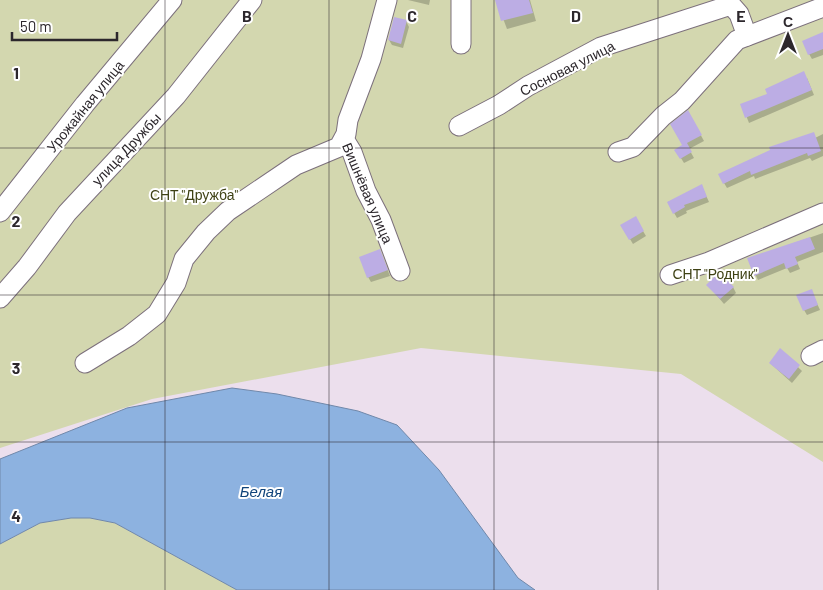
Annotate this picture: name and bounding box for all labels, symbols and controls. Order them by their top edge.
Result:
text: B [242,6,252,25]
text: C [407,6,417,25]
text: D [571,6,581,25]
text: E [736,6,746,25]
scale bar [12,10,118,42]
north arrow [763,10,813,60]
text: С [783,13,793,30]
text: 50 m [20,17,52,35]
street label: Сосновая улица [517,37,618,99]
street label: Урожайная улица [43,57,127,155]
text: 1 [13,63,19,82]
street label: улица Дружбы [88,109,164,189]
street label: Вишнёвая улица [339,140,397,246]
park label: СНТ "Дружба" [150,186,238,203]
text: 2 [12,211,21,230]
park label: СНТ "Родник" [673,265,758,282]
text: 3 [12,358,20,377]
water label: Белая [240,482,282,500]
text: 4 [11,506,21,525]

